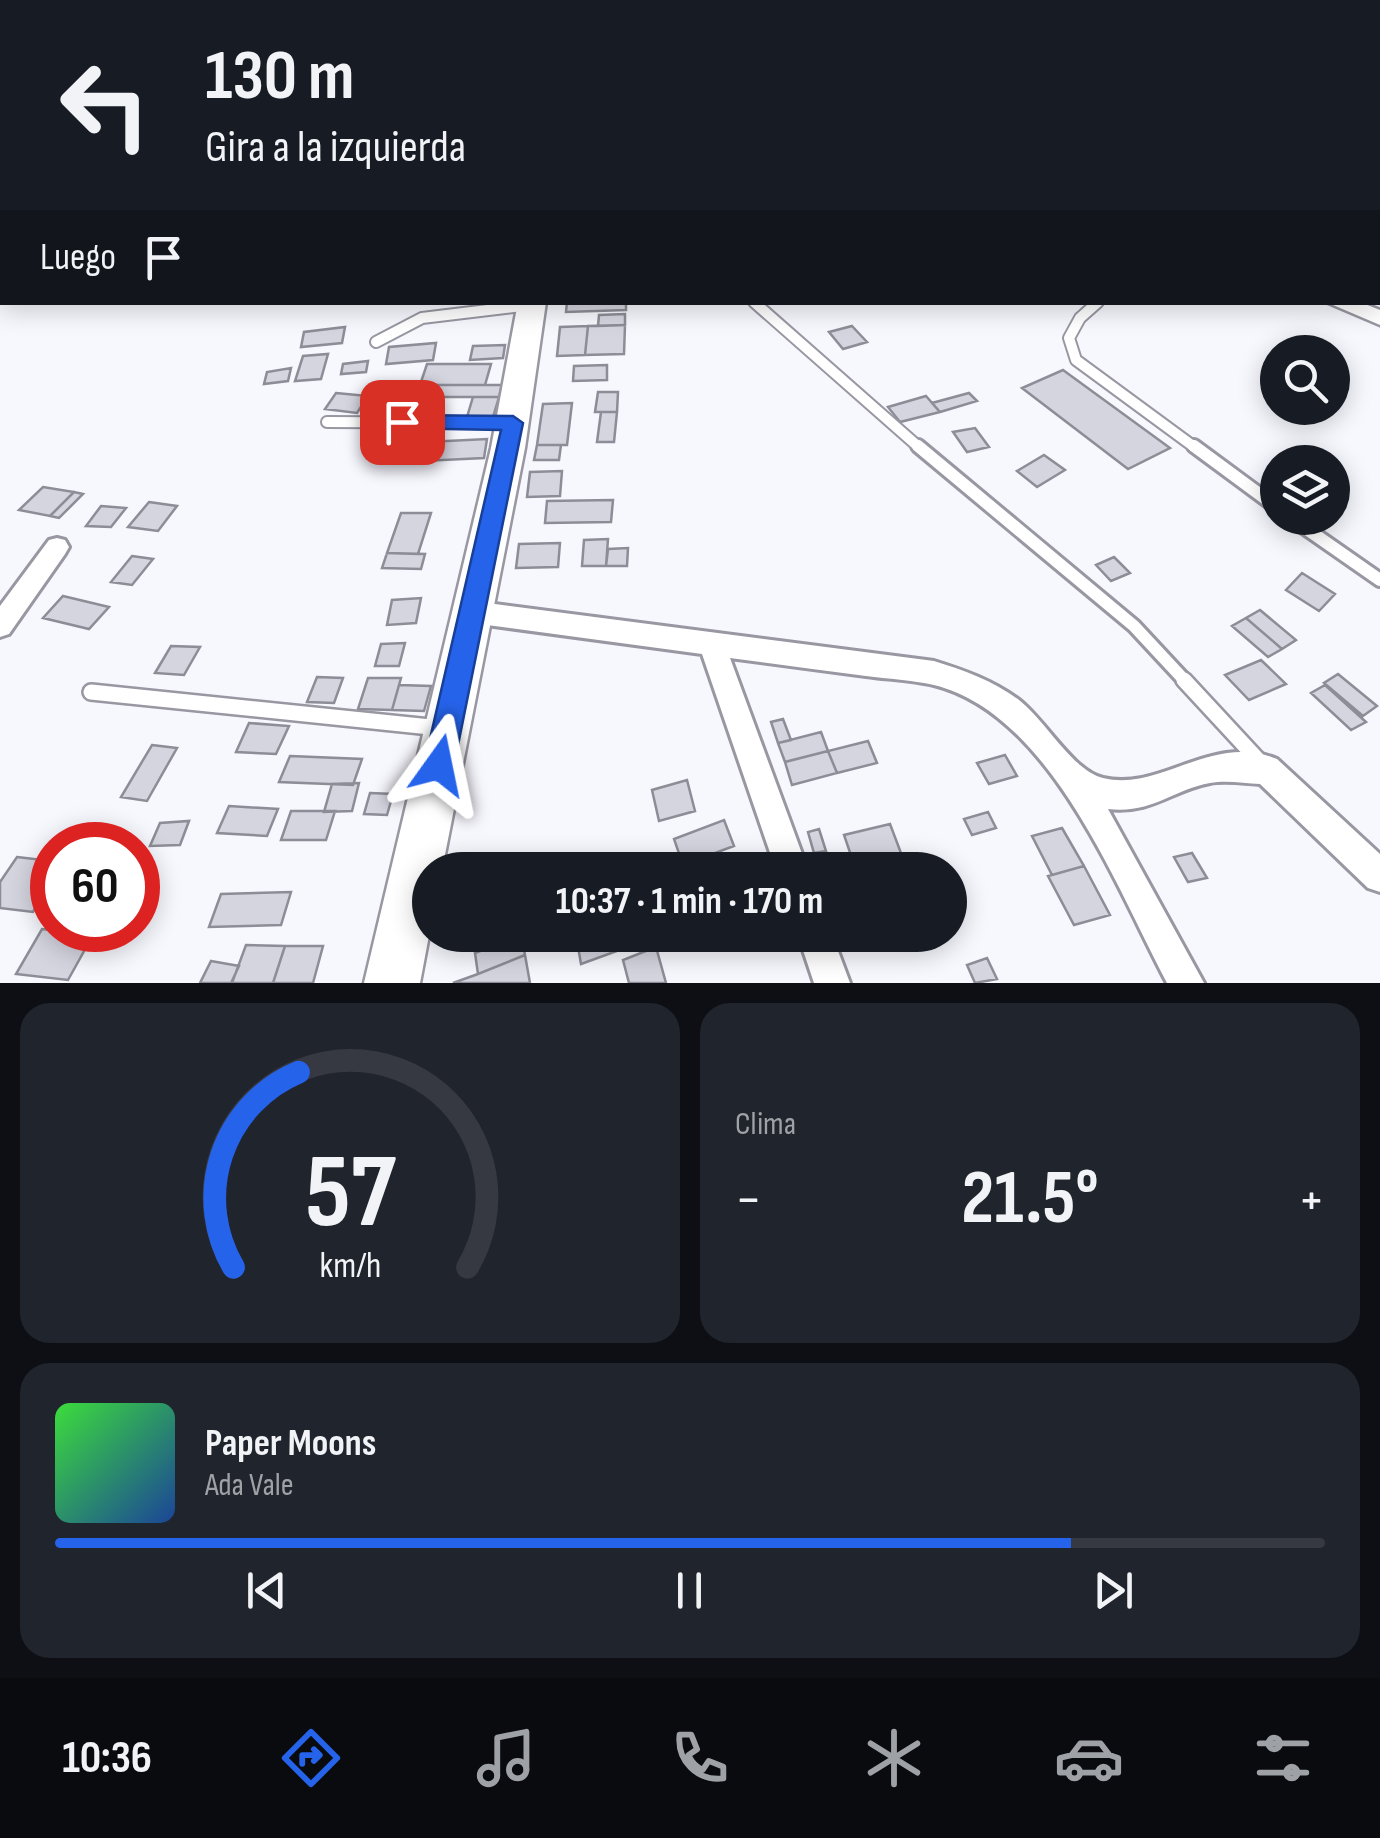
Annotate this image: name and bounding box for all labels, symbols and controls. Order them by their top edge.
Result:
text: 130 m [205,35,354,119]
icon: left [40,40,170,170]
text: Gira a la izquierda [205,120,466,175]
icon: arrive [136,230,191,285]
text: Luego [40,235,116,280]
map controls [1260,335,1350,535]
button: search [1260,335,1350,425]
pin [360,380,445,465]
icon: arrive [375,395,430,450]
button: layers [1260,445,1350,535]
position arrow [387,713,491,817]
speed limit sign: 60 [30,822,160,952]
text: 10:37 · 1 min · 170 m [556,879,823,924]
text: Clima [735,1105,796,1144]
text: 57 [305,1131,396,1256]
text: 21.5° [961,1154,1099,1245]
text: − [735,1167,762,1234]
text: + [1298,1167,1325,1234]
text: km/h [319,1245,381,1288]
text: Paper Moons [205,1421,376,1466]
text: Ada Vale [205,1466,294,1505]
icon: previous [239,1563,294,1618]
icon: pause [662,1563,717,1618]
icon: next [1086,1563,1141,1618]
icon: directions [276,1723,346,1793]
icon: music [471,1723,541,1793]
icon: phone [665,1723,735,1793]
icon: climate [859,1723,929,1793]
icon: car [1054,1723,1124,1793]
icon: filters [1248,1723,1318,1793]
text: 10:36 [62,1731,152,1786]

